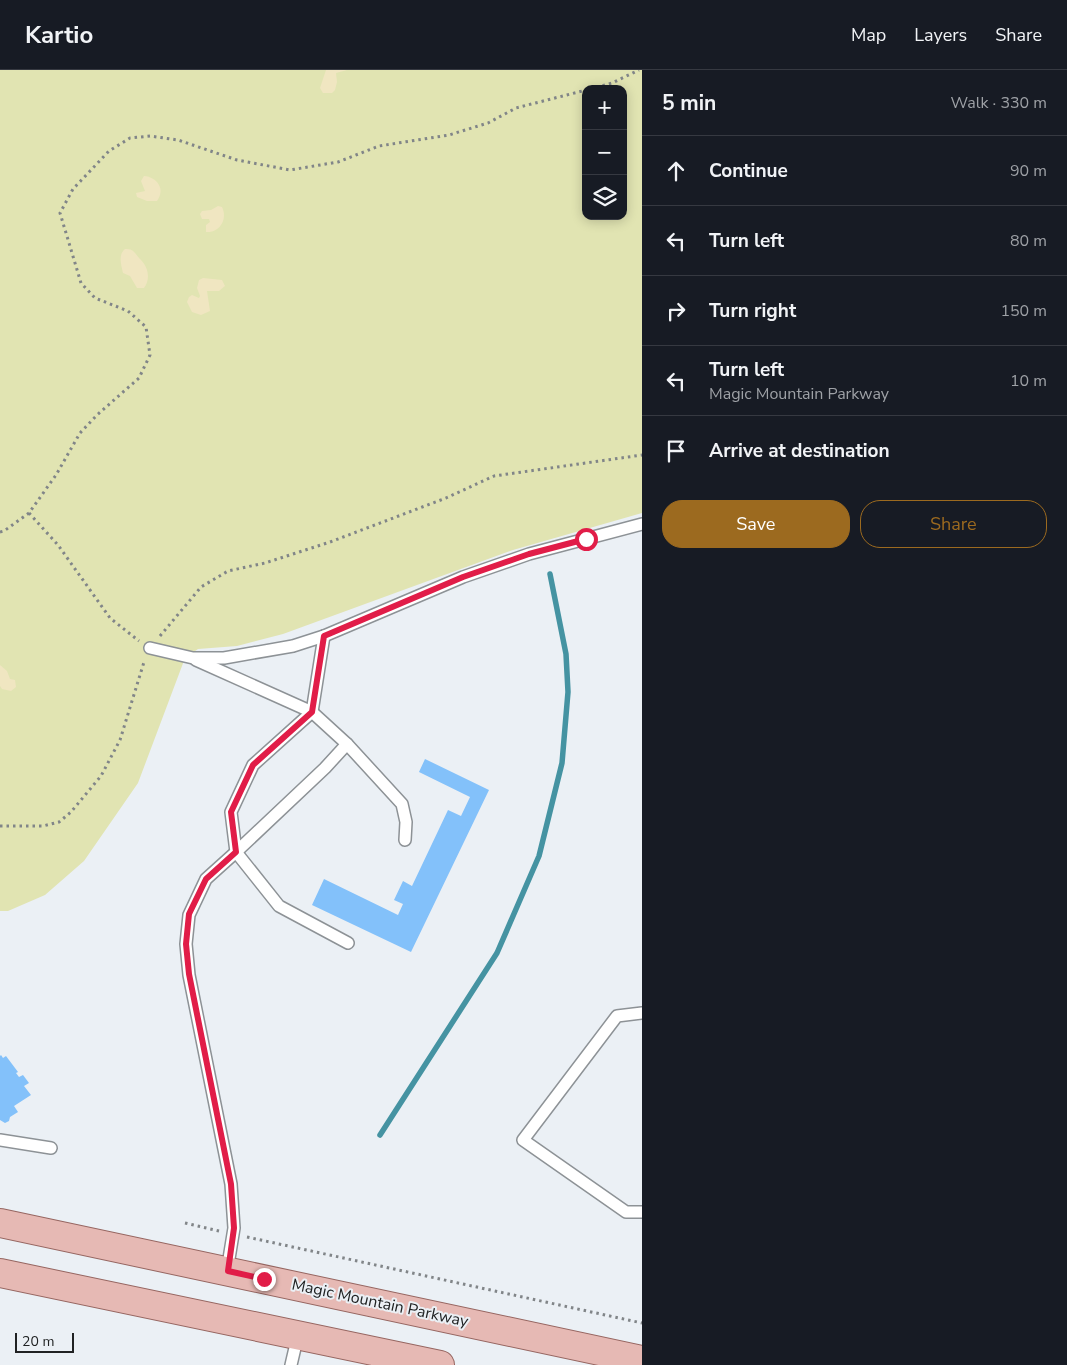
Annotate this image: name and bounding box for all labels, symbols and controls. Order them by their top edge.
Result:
text: Kartio [25,19,93,51]
text: Map [851,23,886,47]
text: Layers [914,23,967,47]
text: Share [995,23,1042,47]
map controls [582,85,627,220]
button: + [582,85,627,130]
text: 5 min [662,89,716,117]
text: Walk · 330 m [951,92,1047,114]
button: − [582,130,627,175]
icon: ahead [662,157,690,185]
text: Continue [709,158,788,184]
text: 90 m [1010,160,1047,182]
button: layers [582,175,627,220]
icon: left [662,227,690,255]
text: Turn left [709,228,784,254]
text: 80 m [1010,230,1047,252]
icon: right [662,297,690,325]
text: Turn right [709,298,796,324]
text: 150 m [1000,300,1047,322]
text: Turn left [709,357,784,383]
icon: left [662,367,690,395]
text: 10 m [1010,370,1047,392]
text: Magic Mountain Parkway [709,383,889,405]
icon: arrive [662,437,690,465]
text: Arrive at destination [709,438,890,464]
button: Save [662,500,850,548]
button: Share [860,500,1047,548]
route start [575,528,598,551]
route end [253,1268,276,1291]
street label: Magic Mountain Parkway [290,1274,471,1333]
scale bar [15,1330,74,1353]
text: 20 m [22,1332,54,1351]

